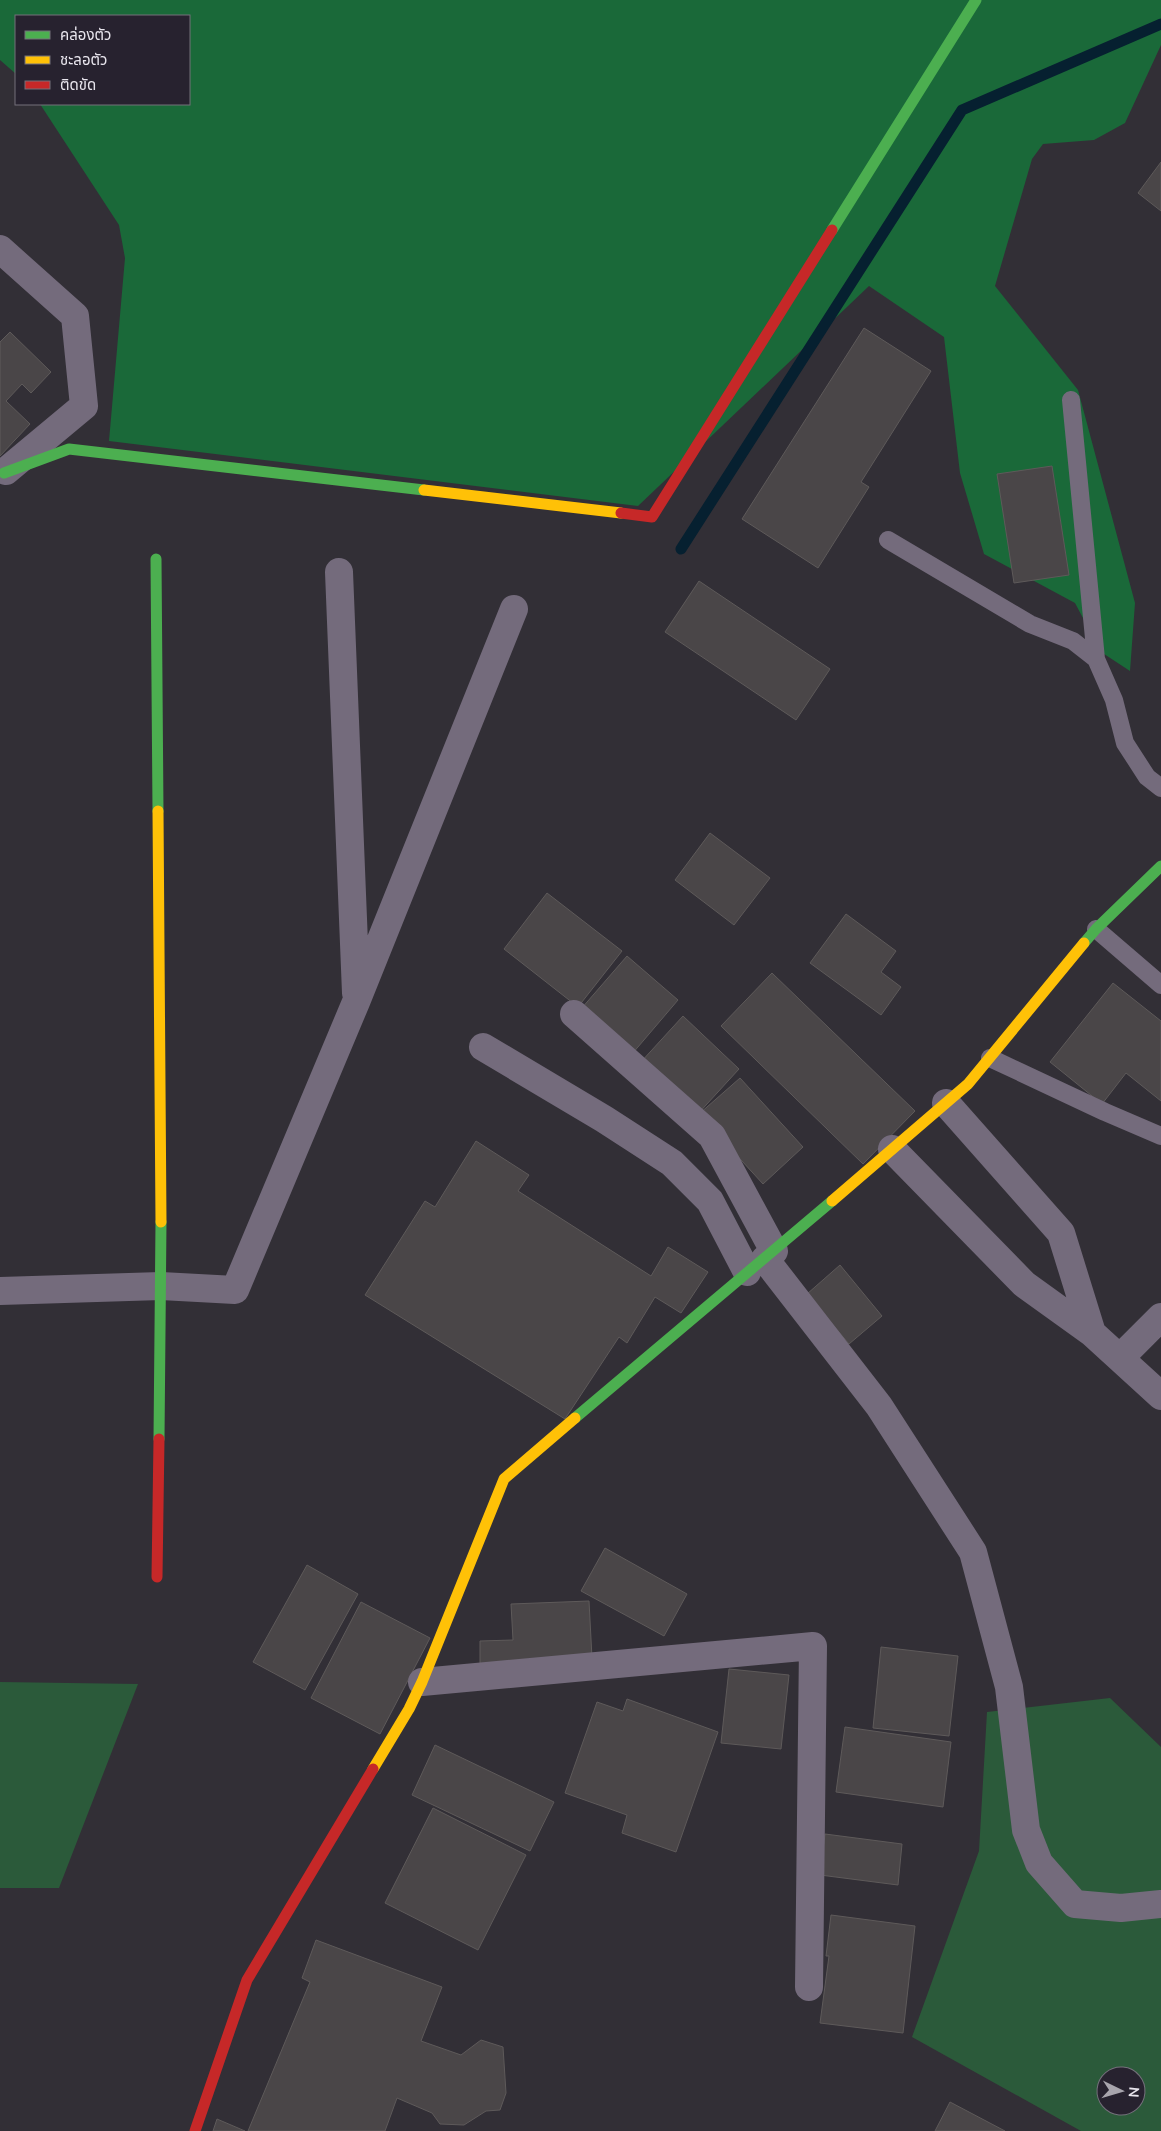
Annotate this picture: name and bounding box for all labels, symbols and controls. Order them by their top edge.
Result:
legend [15,15,190,105]
text: คล่องตัว [60,25,111,44]
text: ชะลอตัว [60,50,107,69]
text: ติดขัด [60,75,96,94]
north arrow [1096,2066,1146,2116]
text: N [1125,2086,1143,2098]

